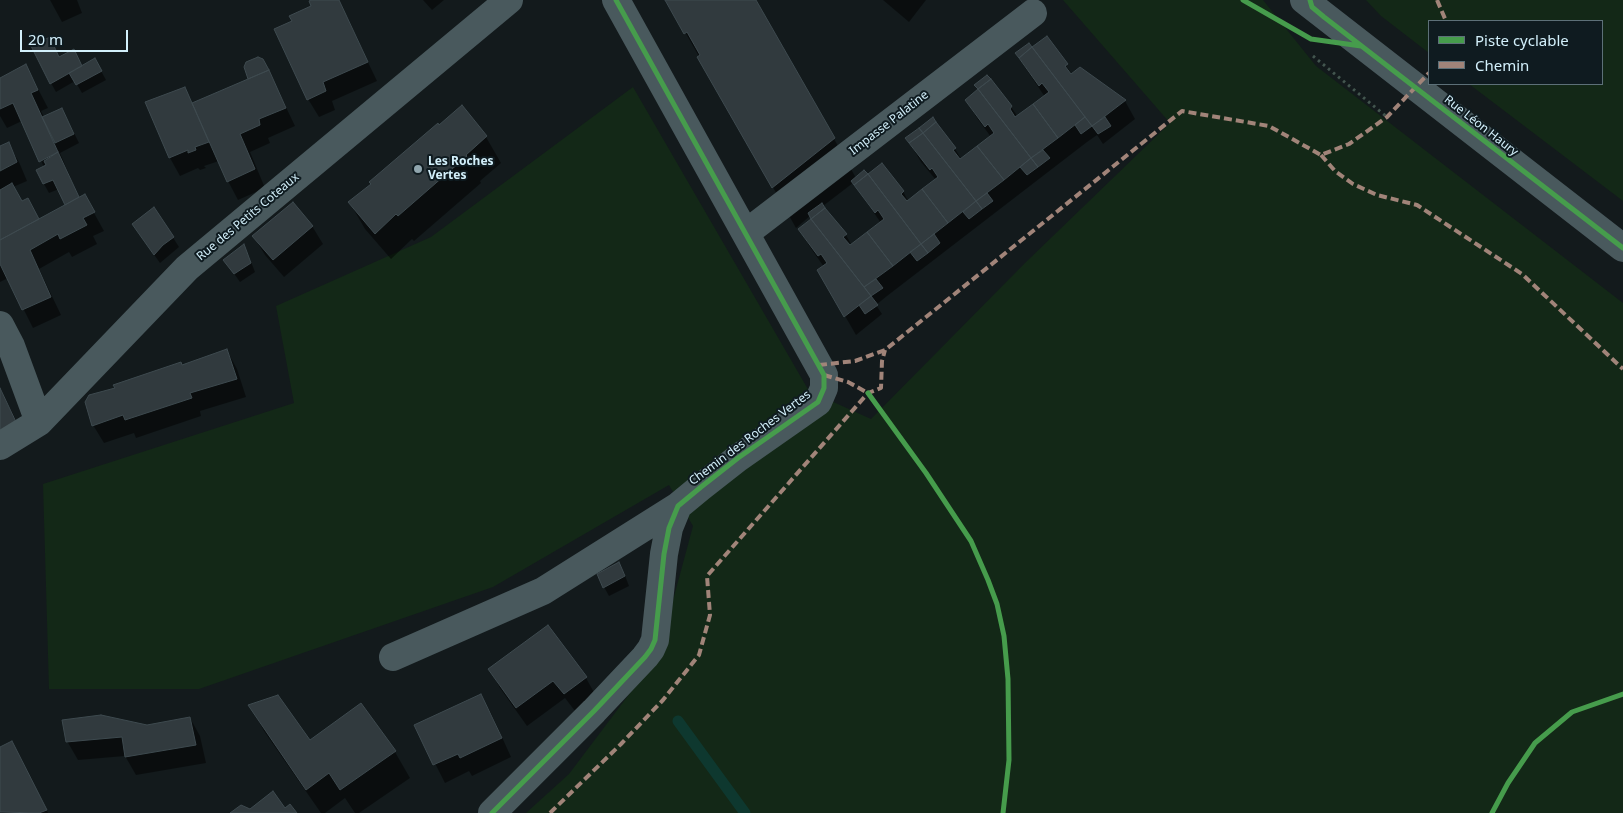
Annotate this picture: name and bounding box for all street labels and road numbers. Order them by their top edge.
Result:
street label: Impasse Palatine [847,88,931,158]
street label: Rue Léon Haury [1441,93,1521,159]
street label: Rue des Petits Coteaux [194,170,302,264]
street label: Chemin des Roches Vertes [686,388,814,488]

